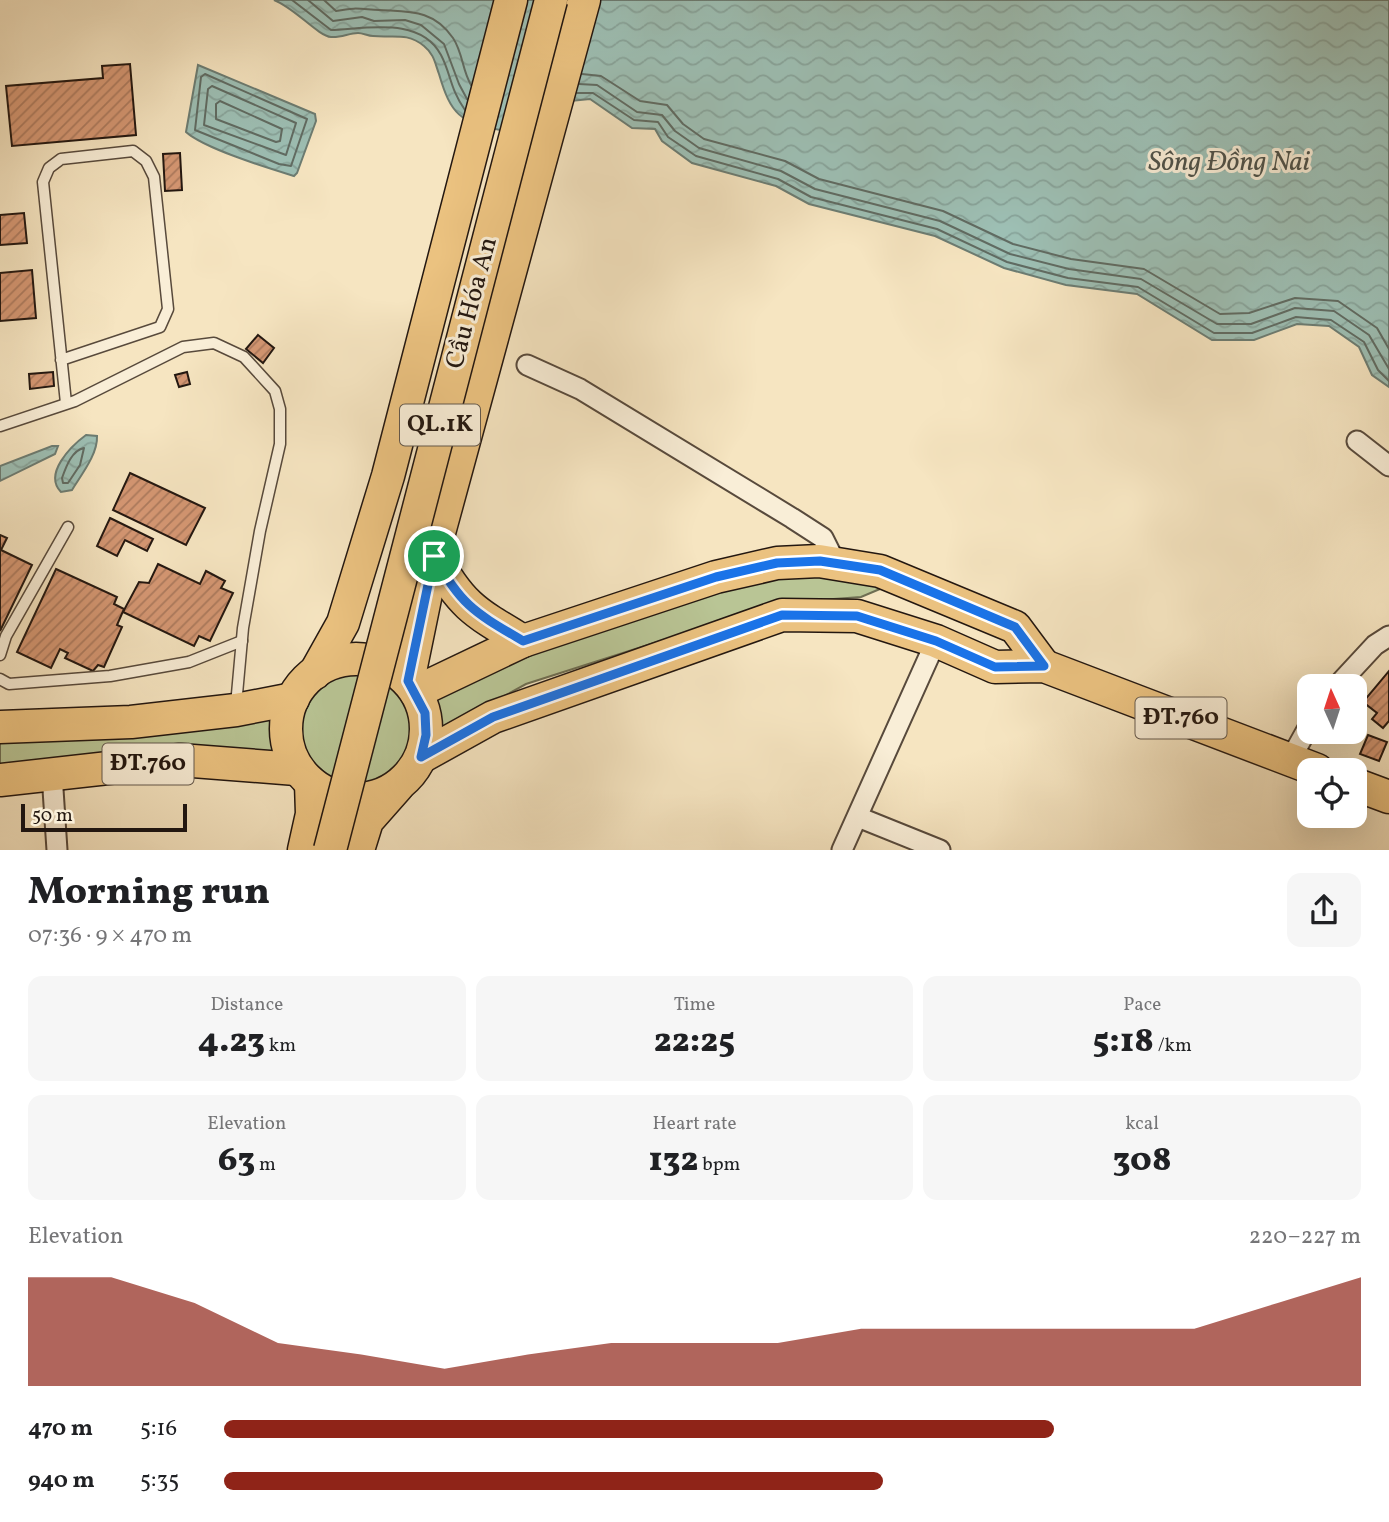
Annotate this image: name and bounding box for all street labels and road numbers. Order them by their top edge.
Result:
street label: Cầu Hóa An [437,233,507,373]
road number: QL.1K [400,404,480,446]
road number: ĐT.760 [1136,698,1226,738]
road number: ĐT.760 [102,744,194,784]

